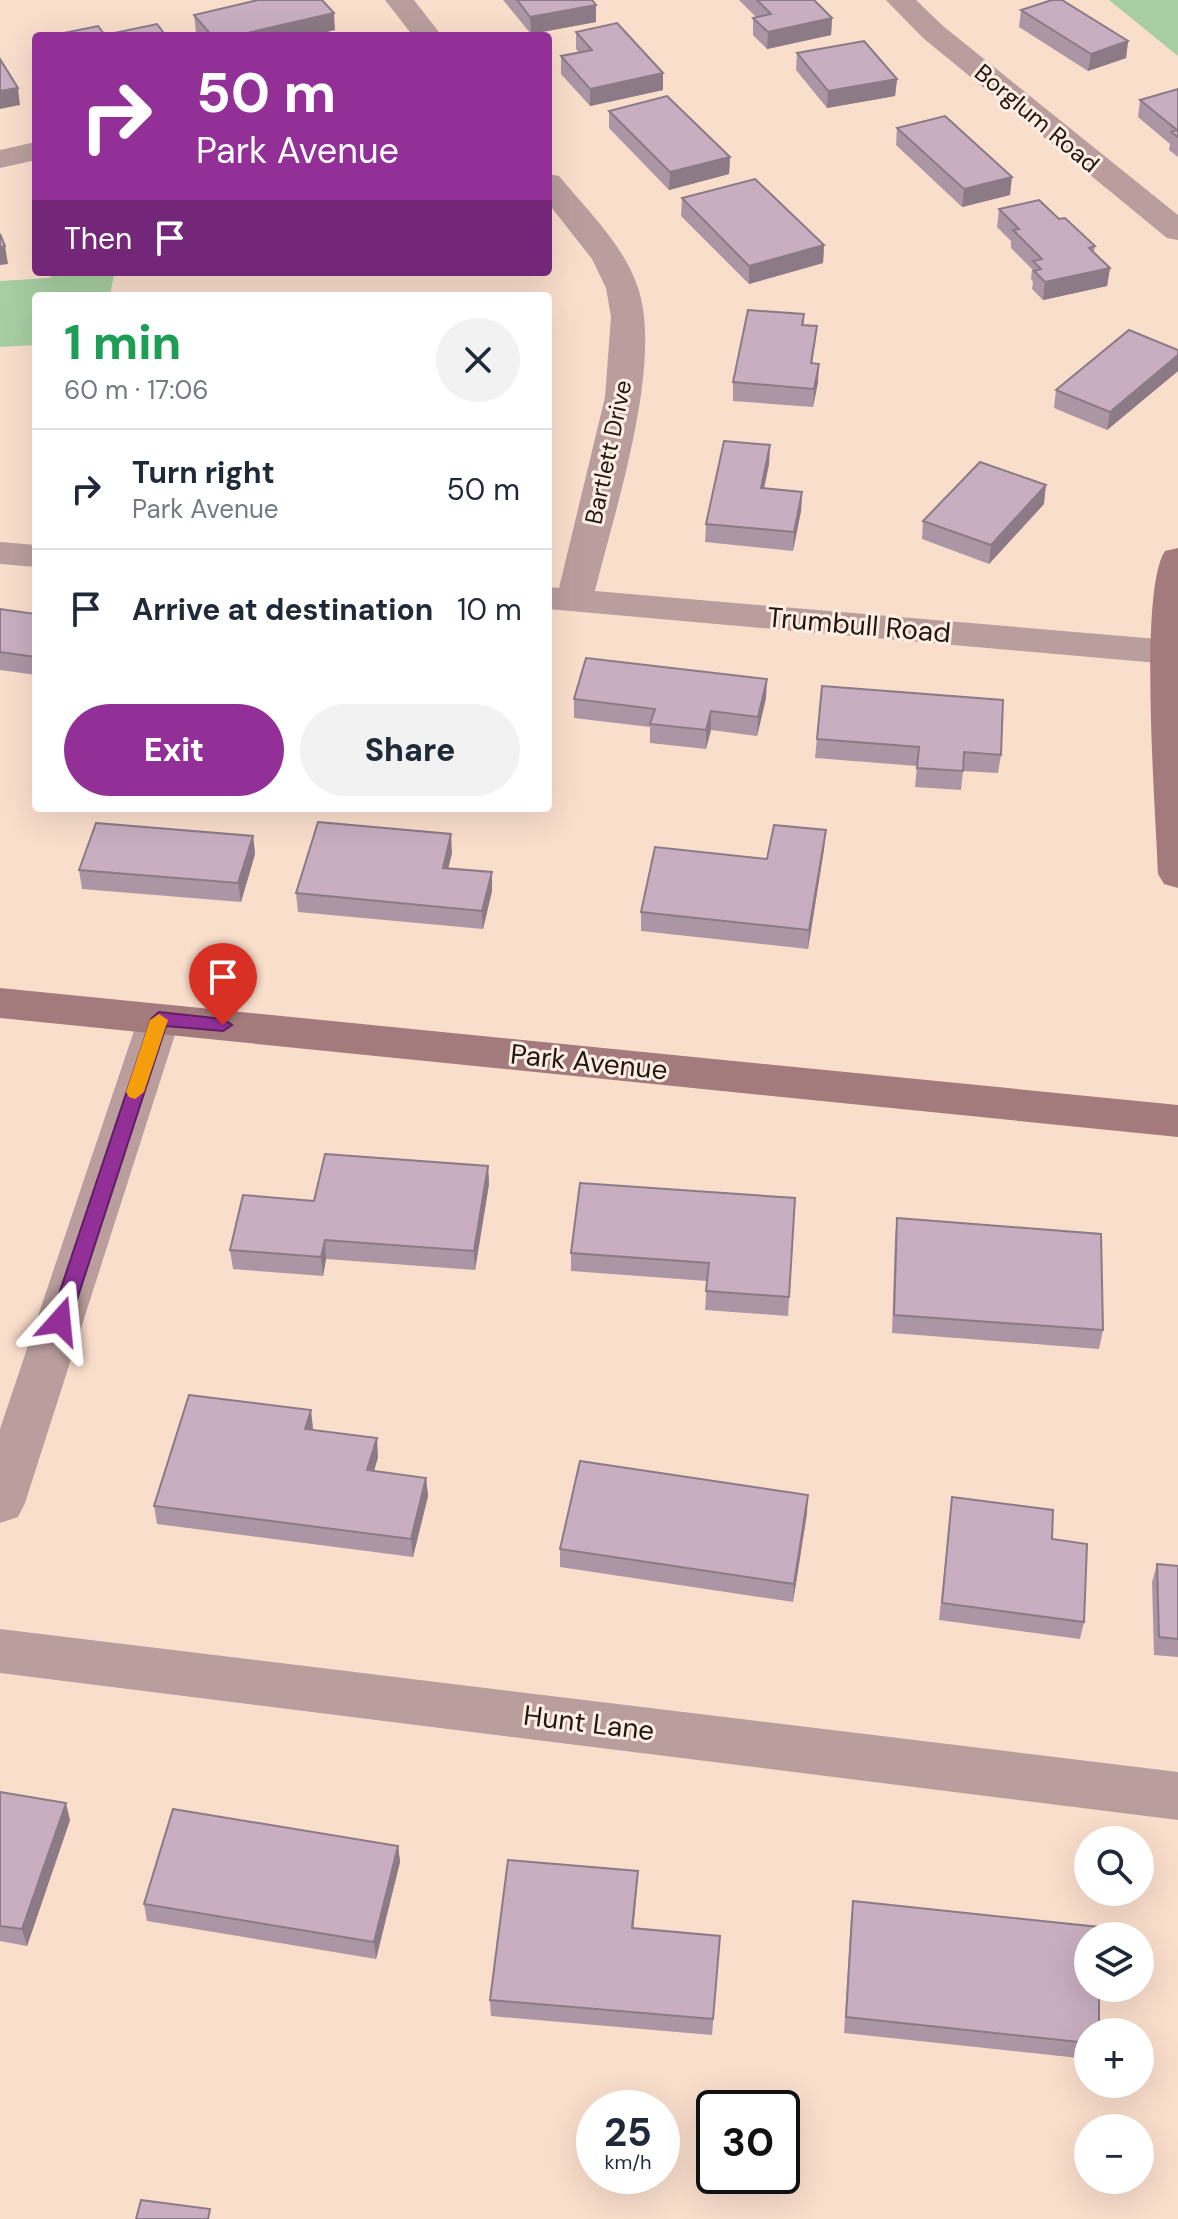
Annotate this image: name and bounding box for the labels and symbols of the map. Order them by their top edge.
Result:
street label: Borglum Road [968,57,1106,179]
street label: Bartlett Drive [578,377,638,527]
street label: Trumbull Road [766,599,952,651]
pin [189,943,257,1025]
street label: Park Avenue [509,1035,669,1089]
position arrow [18,1279,102,1363]
street label: Hunt Lane [521,1697,657,1749]
speed limit sign: 30 [696,2090,800,2194]

